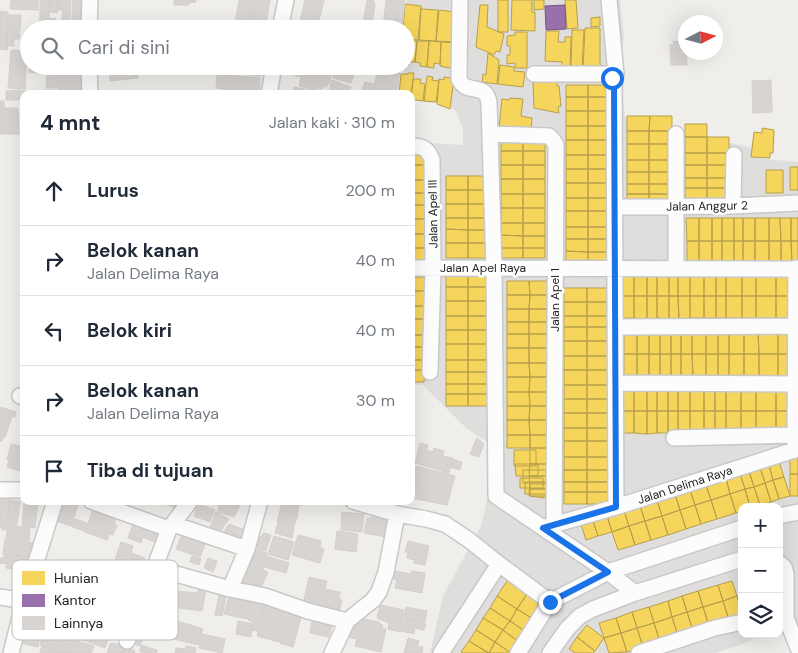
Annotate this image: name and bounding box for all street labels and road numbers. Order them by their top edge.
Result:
street label: Jalan Apel III [424,180,442,248]
street label: Jalan Anggur 2 [666,197,748,215]
street label: Jalan Apel Raya [440,260,526,276]
street label: Jalan Apel 1 [547,268,563,332]
street label: Jalan Delima Raya [635,462,735,508]

